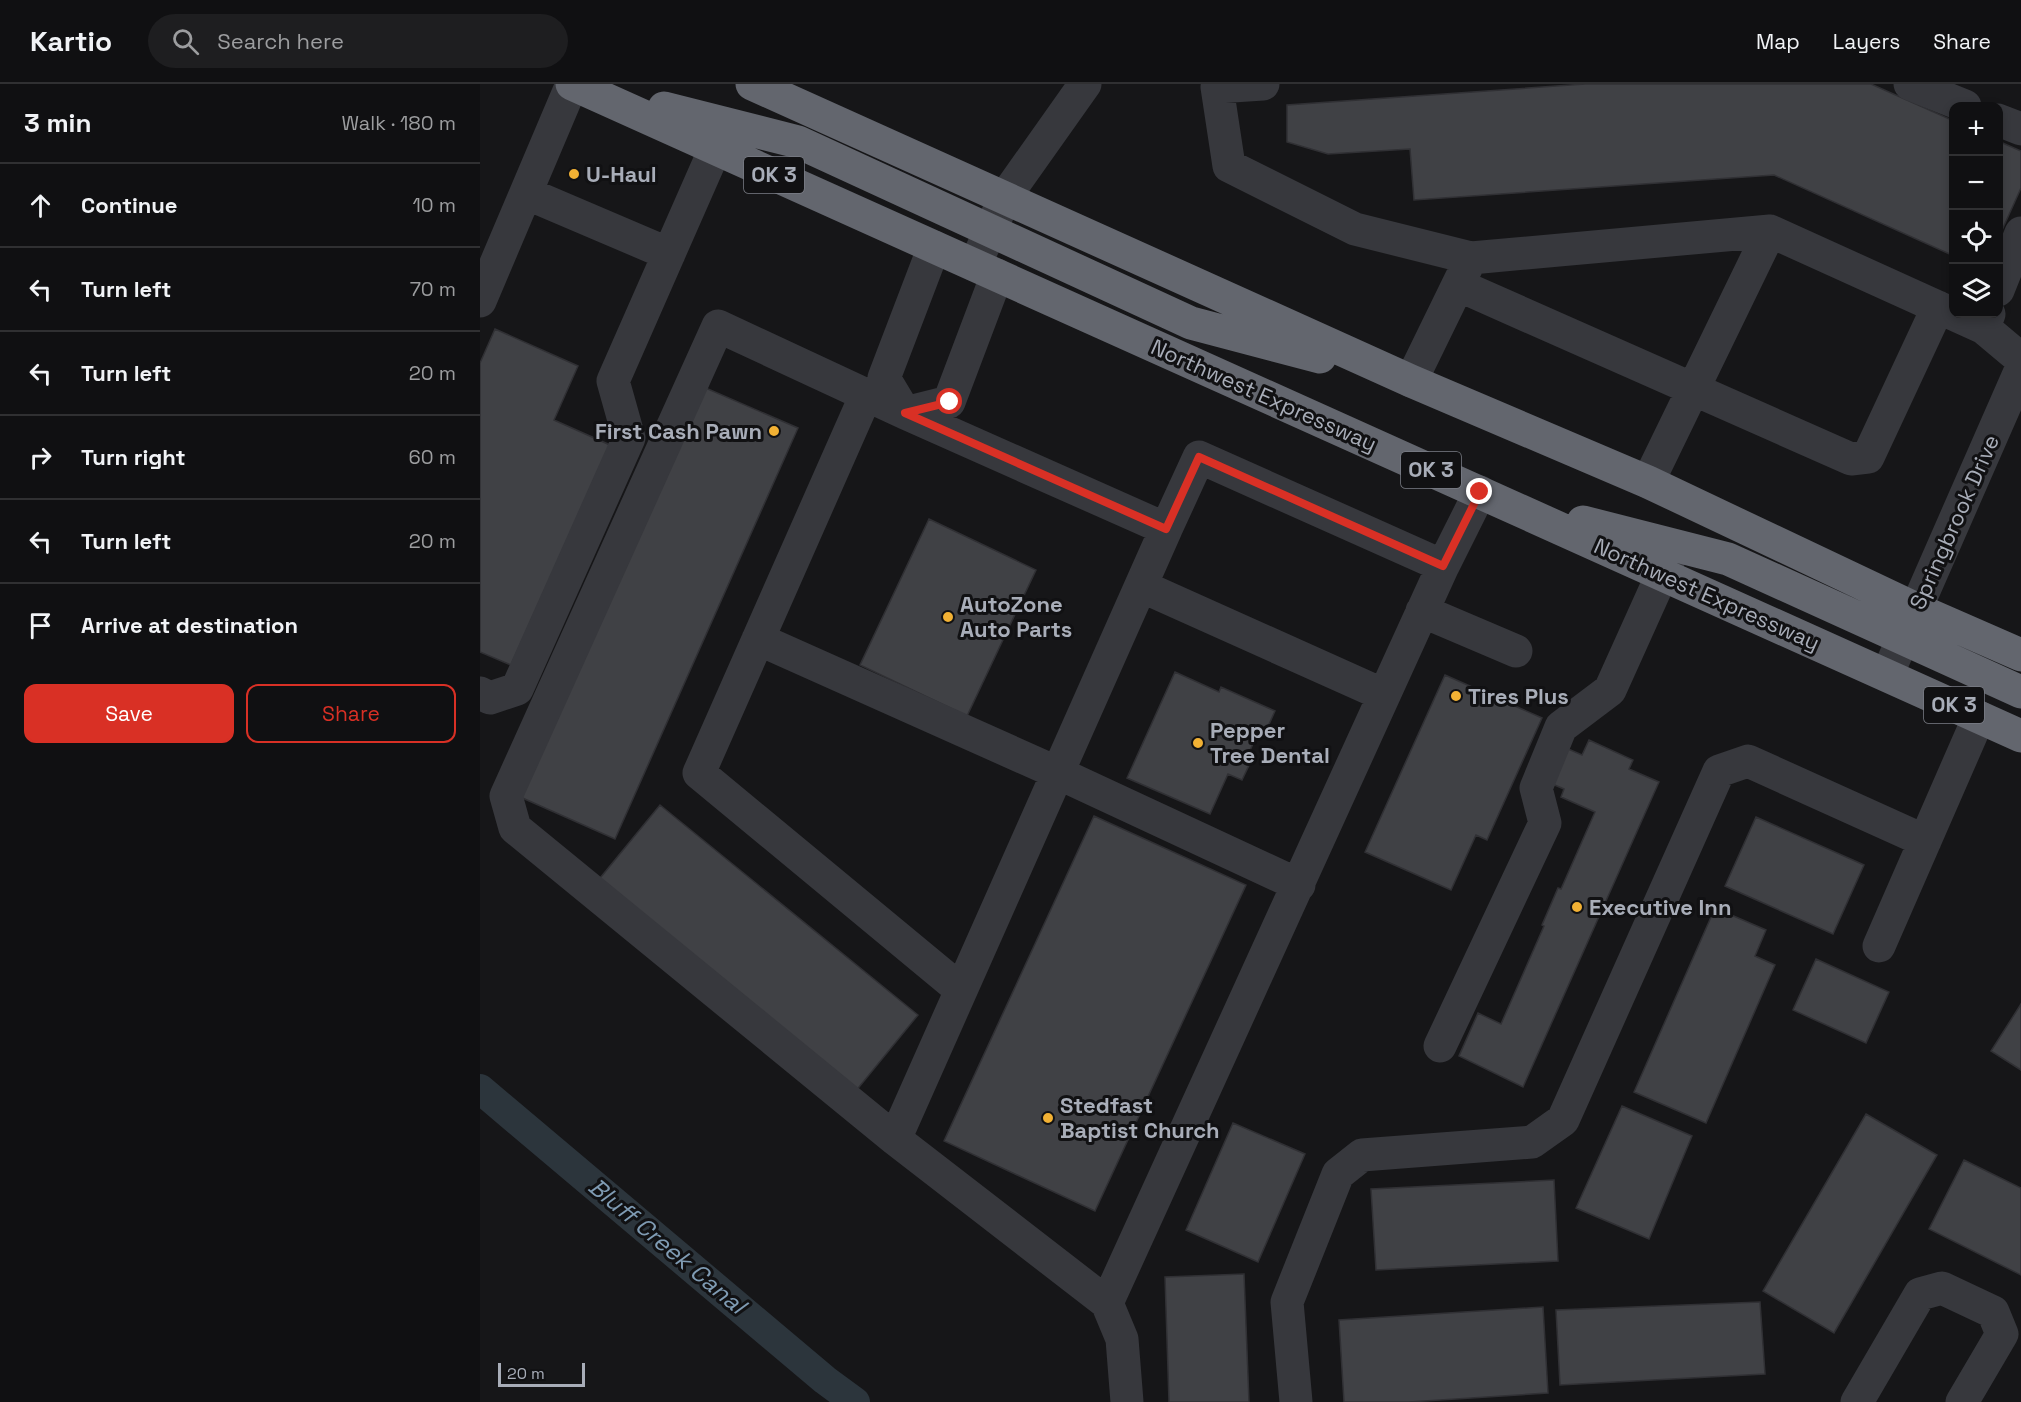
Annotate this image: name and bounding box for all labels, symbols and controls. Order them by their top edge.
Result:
search box [148,14,568,68]
text: Kartio [30,23,112,59]
icon: search [169,25,202,58]
text: Search here [217,27,344,55]
text: Map [1756,28,1800,55]
text: Layers [1833,28,1900,55]
text: Share [1933,28,1991,55]
map controls [1949,102,2003,318]
button: + [1949,102,2003,156]
text: 3 min [24,106,92,140]
text: Walk · 180 m [342,110,456,136]
button: − [1949,156,2003,210]
road number: OK 3 [744,157,804,193]
place label: U-Haul [586,160,657,188]
marker: U-Haul [567,167,581,181]
icon: ahead [24,189,57,222]
text: Continue [81,191,177,219]
text: 10 m [412,192,456,218]
button: locate [1949,210,2003,264]
button: layers [1949,264,2003,318]
icon: left [24,273,57,306]
text: Turn left [81,275,171,303]
text: 70 m [410,276,456,302]
street label: Northwest Expressway [1147,333,1381,457]
icon: left [24,357,57,390]
text: Turn left [81,359,171,387]
text: 20 m [409,360,456,386]
route start [936,388,962,414]
place label: First Cash Pawn [595,417,762,445]
marker: First Cash Pawn [767,424,781,438]
street label: Springbrook Drive [1903,430,2005,614]
icon: right [24,441,57,474]
text: Turn right [81,443,186,471]
text: 60 m [409,444,456,470]
road number: OK 3 [1401,452,1461,488]
route end [1466,478,1492,504]
icon: left [24,525,57,558]
text: Turn left [81,527,171,555]
text: 20 m [409,528,456,554]
street label: Northwest Expressway [1590,532,1824,656]
place label: AutoZone Auto Parts [960,590,1072,643]
icon: arrive [24,609,57,642]
marker: AutoZone Auto Parts [941,610,955,624]
text: Arrive at destination [81,611,298,639]
place label: Tires Plus [1468,682,1569,710]
button: Save [24,684,234,743]
button: Share [246,684,456,743]
road number: OK 3 [1924,687,1984,723]
marker: Tires Plus [1449,689,1463,703]
place label: Pepper Tree Dental [1210,716,1330,769]
marker: Pepper Tree Dental [1191,736,1205,750]
place label: Executive Inn [1589,893,1731,921]
marker: Executive Inn [1570,900,1584,914]
place label: Stedfast Baptist Church [1060,1091,1220,1144]
marker: Stedfast Baptist Church [1041,1111,1055,1125]
water label: Bluff Creek Canal [582,1171,755,1322]
scale bar [498,1360,585,1388]
text: 20 m [507,1363,545,1384]

